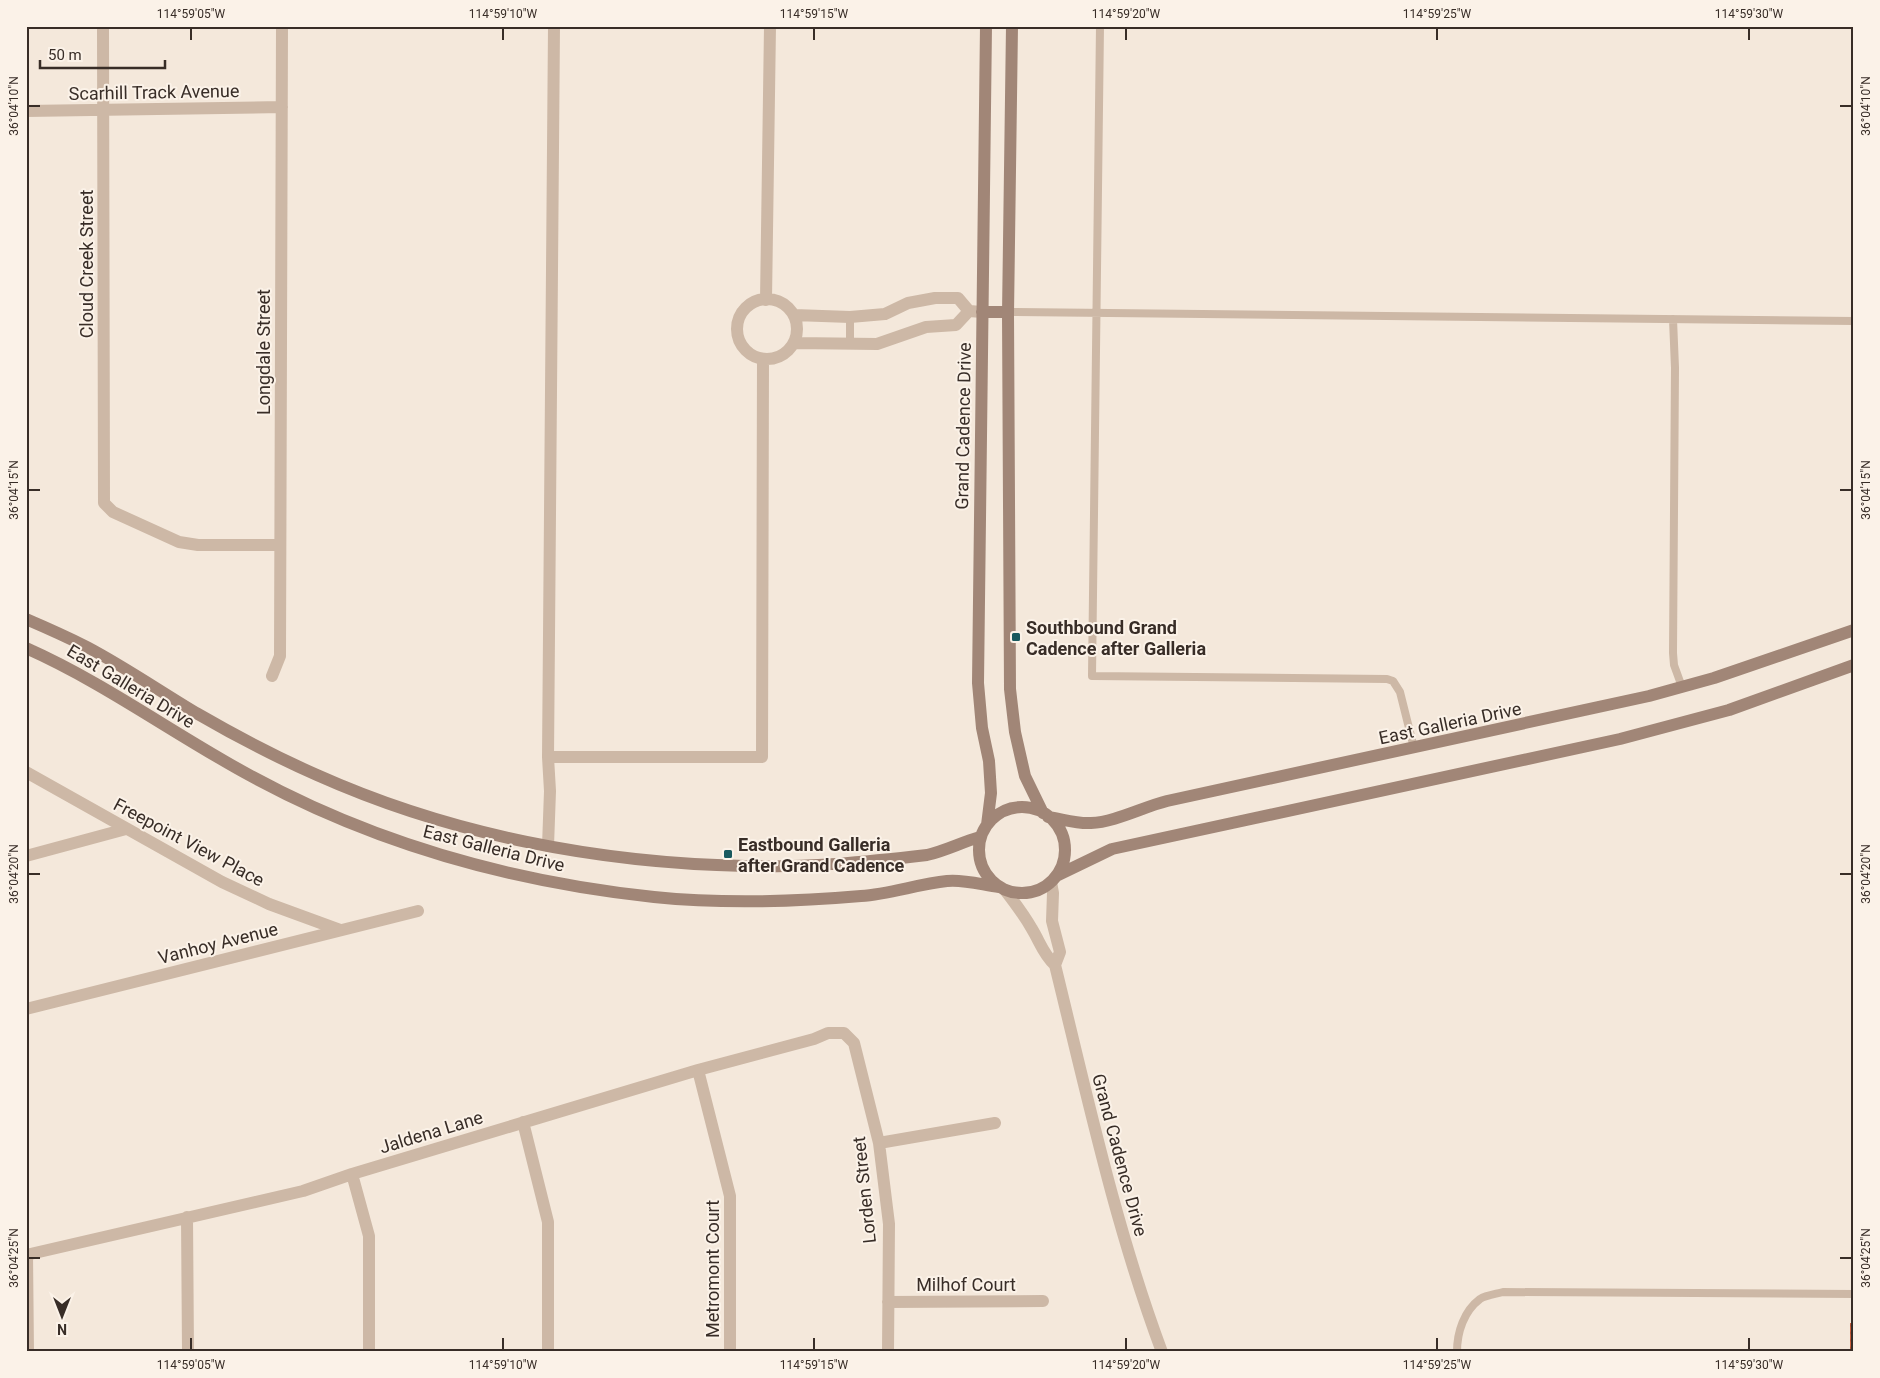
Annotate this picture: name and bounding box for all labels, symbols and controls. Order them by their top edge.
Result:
text: 114°59'05"W [157,7,225,21]
text: 114°59'10"W [469,7,537,21]
text: 114°59'15"W [780,7,848,21]
text: 114°59'20"W [1092,7,1160,21]
text: 114°59'25"W [1403,7,1471,21]
text: 114°59'30"W [1715,7,1783,21]
scale bar [40,38,165,70]
text: 50 m [48,46,82,64]
text: 36°04'10"N [7,76,21,136]
text: 36°04'10"N [1859,76,1873,136]
street label: Scarhill Track Avenue [69,80,239,104]
street label: Cloud Creek Street [76,190,97,338]
street label: Longdale Street [253,289,274,415]
street label: Grand Cadence Drive [951,342,975,510]
text: 36°04'15"N [7,460,21,520]
text: 36°04'15"N [1859,460,1873,520]
place label: Southbound Grand Cadence after Galleria [1026,617,1206,659]
marker: Southbound Grand Cadence after Galleria [1010,631,1022,643]
street label: East Galleria Drive [63,640,199,732]
street label: East Galleria Drive [1377,698,1523,748]
street label: Freepoint View Place [110,793,268,891]
street label: East Galleria Drive [421,820,567,876]
place label: Eastbound Galleria after Grand Cadence [738,834,905,876]
text: 36°04'20"N [7,844,21,904]
text: 36°04'20"N [1859,844,1873,904]
marker: Eastbound Galleria after Grand Cadence [722,848,734,860]
street label: Vanhoy Avenue [156,918,280,968]
street label: Grand Cadence Drive [1088,1071,1152,1239]
street label: Jaldena Lane [377,1106,485,1158]
street label: Lorden Street [848,1135,880,1245]
street label: Metromont Court [702,1200,723,1338]
text: 36°04'25"N [7,1228,21,1288]
text: 36°04'25"N [1859,1228,1873,1288]
street label: Milhof Court [916,1274,1016,1295]
north arrow [38,1290,88,1340]
text: N [57,1321,67,1337]
text: 114°59'05"W [157,1358,225,1372]
text: 114°59'10"W [469,1358,537,1372]
text: 114°59'15"W [780,1358,848,1372]
text: 114°59'20"W [1092,1358,1160,1372]
text: 114°59'25"W [1403,1358,1471,1372]
text: 114°59'30"W [1715,1358,1783,1372]

